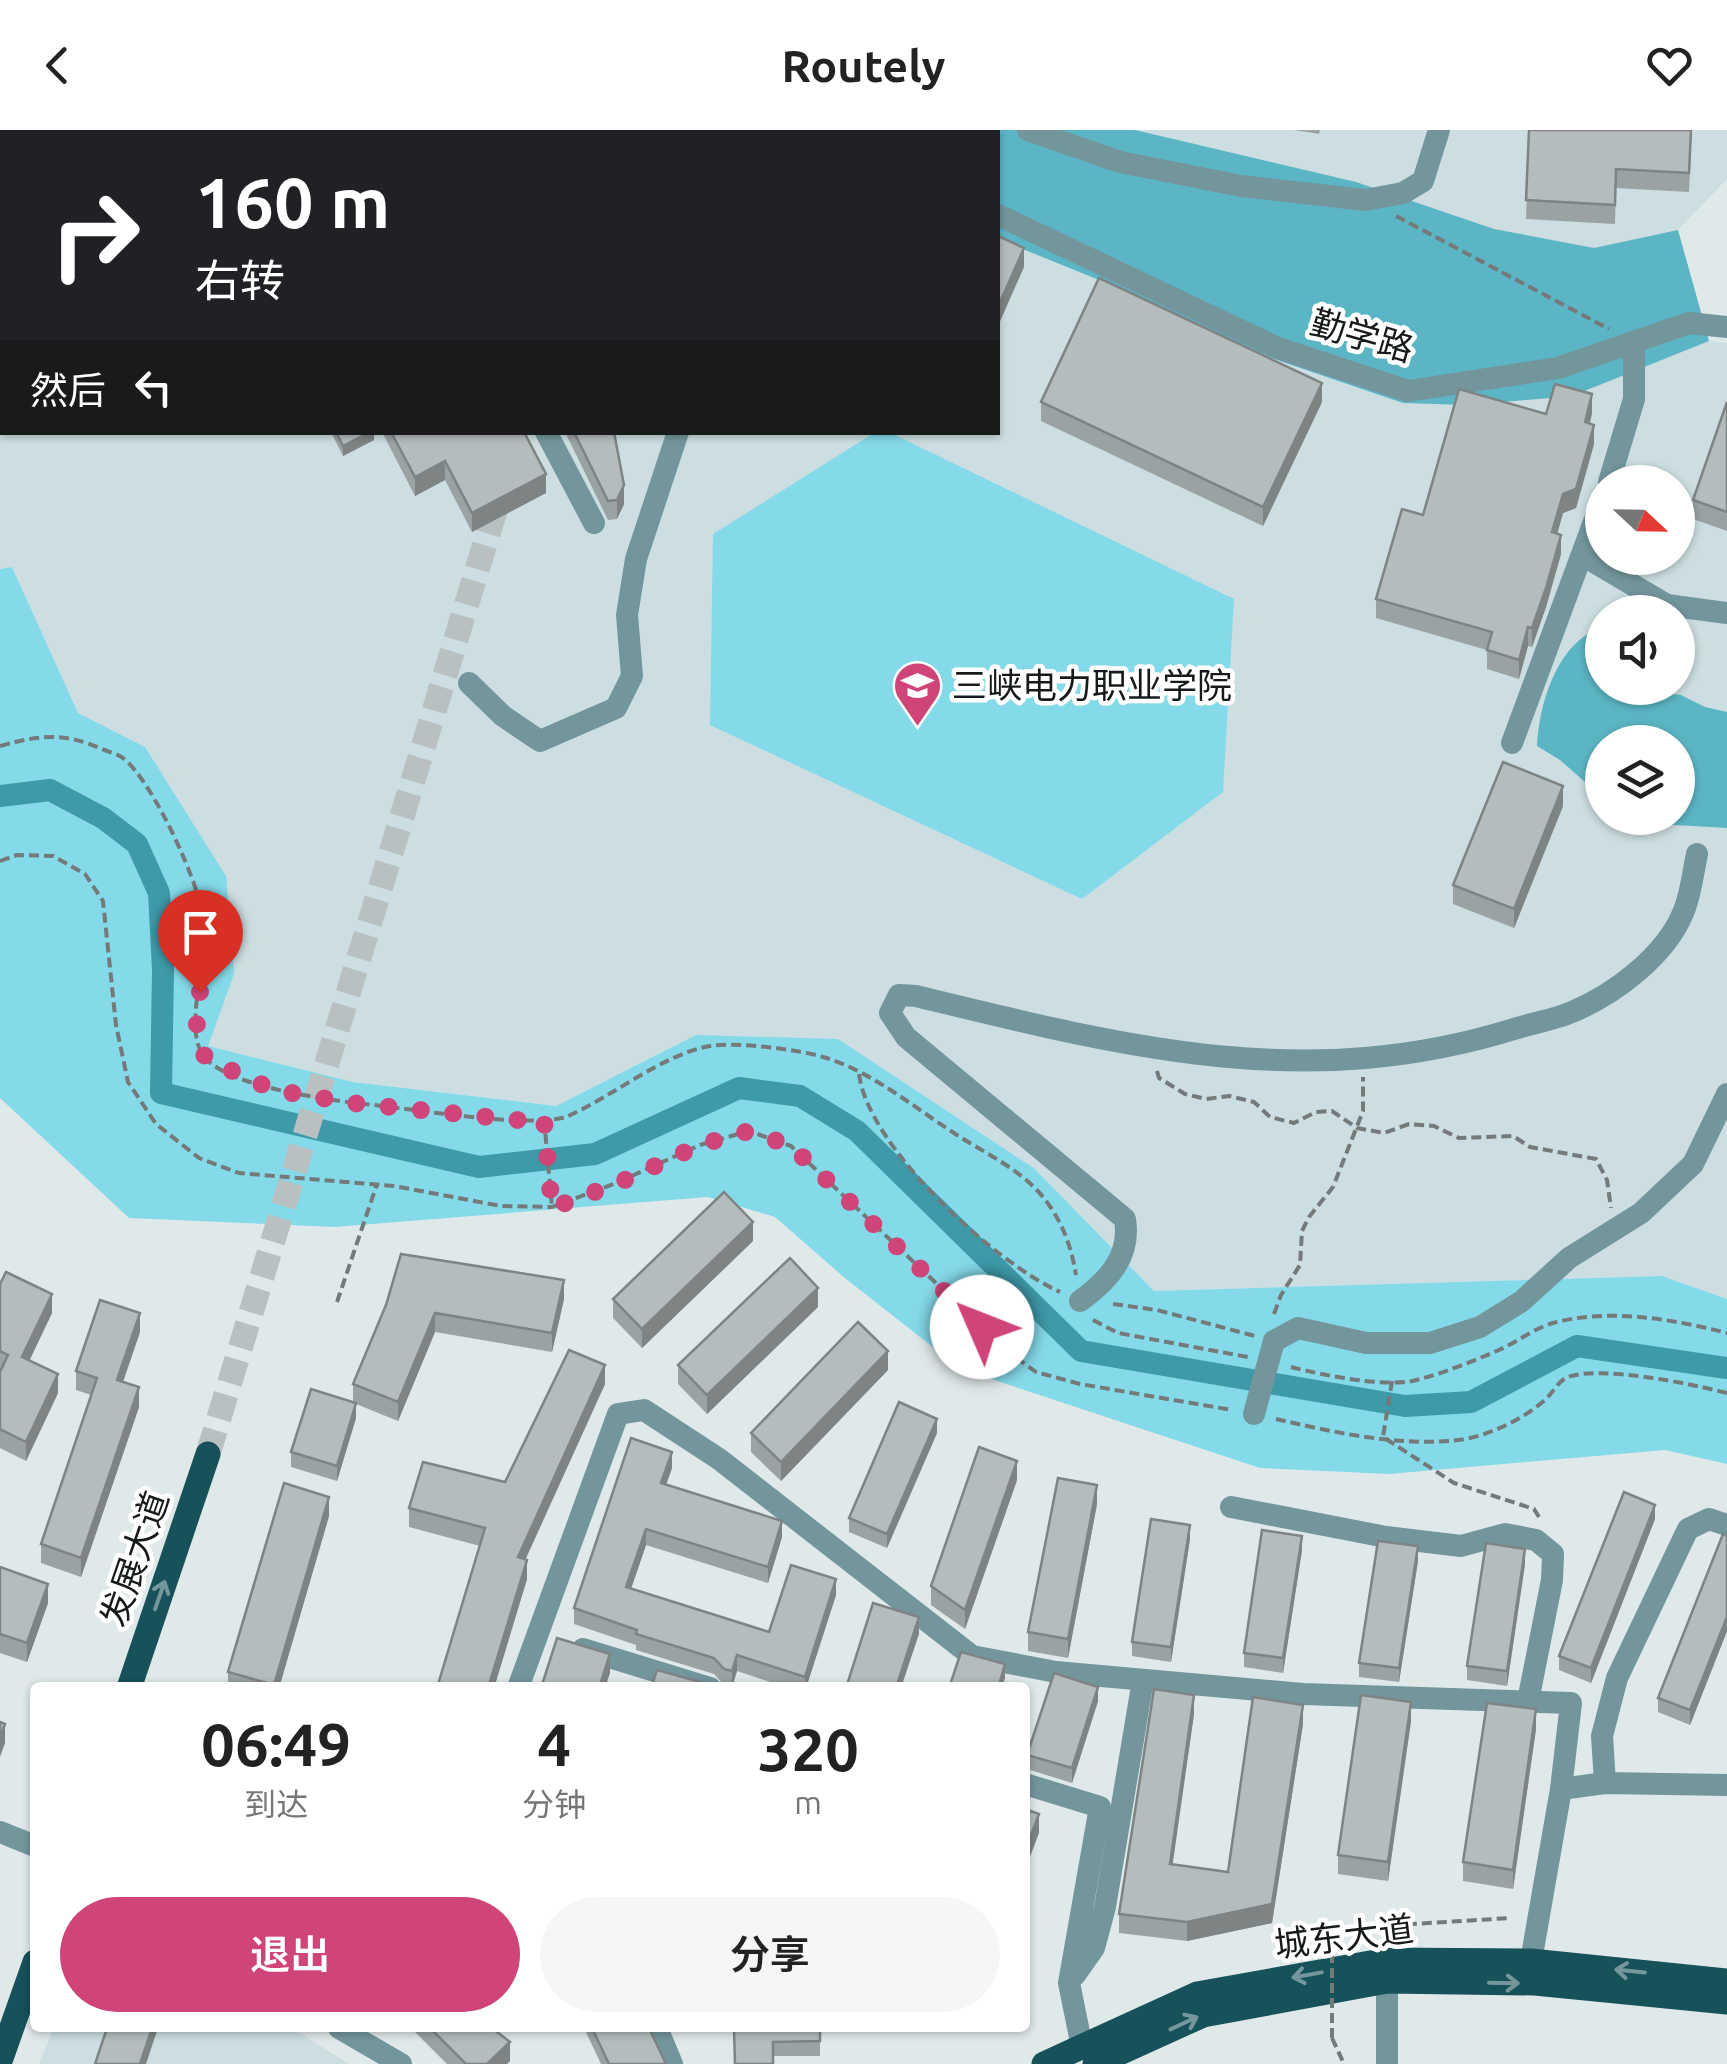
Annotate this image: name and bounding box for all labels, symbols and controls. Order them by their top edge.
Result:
icon: back [30,38,85,93]
icon: heart [1642,38,1697,93]
text: Routely [782,40,945,91]
text: 160 m [195,163,390,241]
icon: right [30,170,160,300]
text: 右转 [195,255,285,306]
street label: 勤学路 [1306,301,1418,369]
icon: left [126,360,181,415]
text: 然后 [30,369,106,411]
north arrow [1585,465,1695,575]
map controls [1585,465,1695,835]
button: sound [1585,595,1695,705]
school or university icon: 三峡电力职业学院 [891,660,943,728]
place label: 三峡电力职业学院 [952,665,1232,705]
button: layers [1585,725,1695,835]
pin [158,890,243,993]
icon: arrive [173,905,228,960]
position arrow [930,1275,1034,1379]
street label: 发展大道 [92,1486,176,1631]
one-way arrow [152,1581,170,1612]
text: 06:49 [201,1710,351,1777]
text: 4 [537,1710,571,1777]
text: 320 [757,1715,859,1782]
text: m [794,1784,822,1820]
text: 到达 [244,1786,308,1822]
text: 分钟 [522,1786,586,1822]
button: 退出 [60,1897,520,2012]
button: 分享 [540,1897,1000,2012]
street label: 城东大道 [1272,1908,1416,1964]
one-way arrow [1614,1961,1647,1980]
one-way arrow [1292,1966,1324,1985]
one-way arrow [1487,1973,1519,1992]
one-way arrow [1168,2013,1198,2032]

